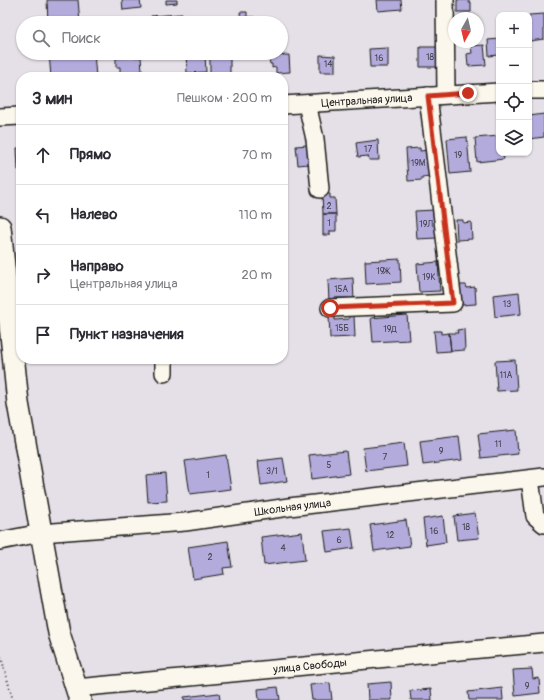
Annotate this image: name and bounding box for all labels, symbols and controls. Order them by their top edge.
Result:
north arrow [448,12,484,48]
map controls [496,12,532,156]
button: + [496,12,532,48]
search box [16,16,288,60]
icon: search [30,27,52,49]
text: Поиск [62,29,101,48]
button: − [496,48,532,84]
house number: 18 [426,52,434,63]
house number: 16 [375,53,383,64]
house number: 14 [324,59,333,70]
route end [459,84,477,102]
button: locate [496,84,532,120]
text: 3 мин [32,88,72,109]
text: Пешком · 200 m [177,90,272,106]
street label: Центральная улица [321,91,413,109]
button: layers [496,120,532,156]
icon: ahead [32,144,54,166]
house number: 17 [364,144,372,155]
text: Прямо [70,145,111,164]
text: 70 m [242,147,272,163]
house number: 19 [454,150,462,161]
house number: 19М [411,158,426,169]
house number: 2 [326,201,332,212]
icon: left [32,204,54,226]
text: Налево [70,205,117,224]
text: 110 m [239,207,272,223]
house number: 1 [327,218,331,229]
house number: 19Л [419,219,433,230]
text: Направо [70,257,124,276]
icon: right [32,264,54,286]
house number: 19Ж [376,266,391,277]
text: 20 m [241,267,272,283]
house number: 19К [422,272,436,283]
text: Центральная улица [70,276,177,292]
house number: 15А [334,284,348,295]
route start [321,299,339,317]
house number: 13 [503,299,511,310]
house number: 15Б [335,323,349,334]
icon: arrive [32,324,54,346]
house number: 19Д [383,324,397,335]
text: Пункт назначения [70,325,184,344]
house number: 11А [500,370,513,381]
house number: 11 [494,439,502,450]
house number: 9 [439,446,444,457]
house number: 7 [383,452,388,463]
house number: 5 [327,460,332,471]
house number: 3/1 [266,466,278,477]
house number: 1 [206,470,210,481]
street label: Школьная улица [254,496,332,518]
house number: 18 [462,522,470,533]
house number: 16 [430,526,438,537]
house number: 12 [386,530,394,541]
house number: 6 [336,535,342,546]
house number: 4 [280,543,286,554]
house number: 2 [207,552,213,563]
street label: улица Свободы [272,656,347,676]
house number: 9 [525,681,530,692]

